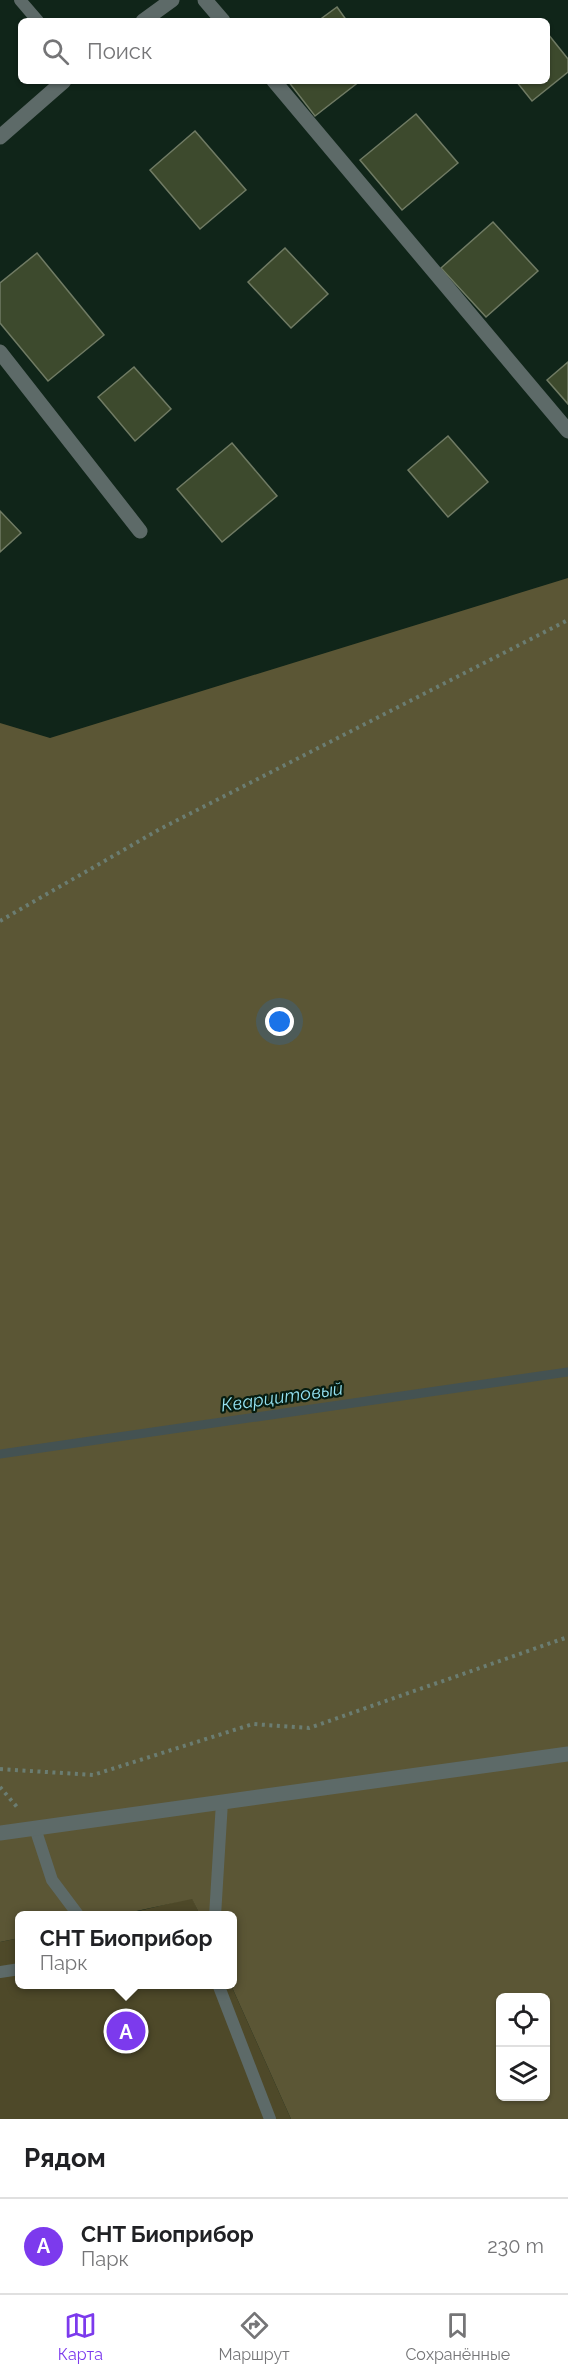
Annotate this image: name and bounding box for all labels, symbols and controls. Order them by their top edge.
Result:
search box [18,18,550,84]
icon: search [39,35,72,68]
text: Поиск [87,38,152,64]
your location [265,1007,294,1036]
water label: Кварцитовый [220,1378,344,1415]
popup [15,1911,237,1989]
text: СНТ Биоприбор [40,1925,212,1951]
text: Парк [40,1951,88,1975]
map controls [496,1993,550,2101]
button: locate [496,1993,550,2047]
pin: A [106,2008,146,2054]
button: layers [496,2047,550,2101]
text: Рядом [24,2143,106,2173]
text: СНТ Биоприбор [81,2221,254,2247]
text: A [37,2234,50,2258]
text: 230 m [487,2234,544,2258]
text: Парк [81,2247,129,2271]
tab: Карта [58,2309,103,2364]
tab: Маршрут [219,2309,290,2364]
tab: Сохранённые [405,2309,510,2364]

